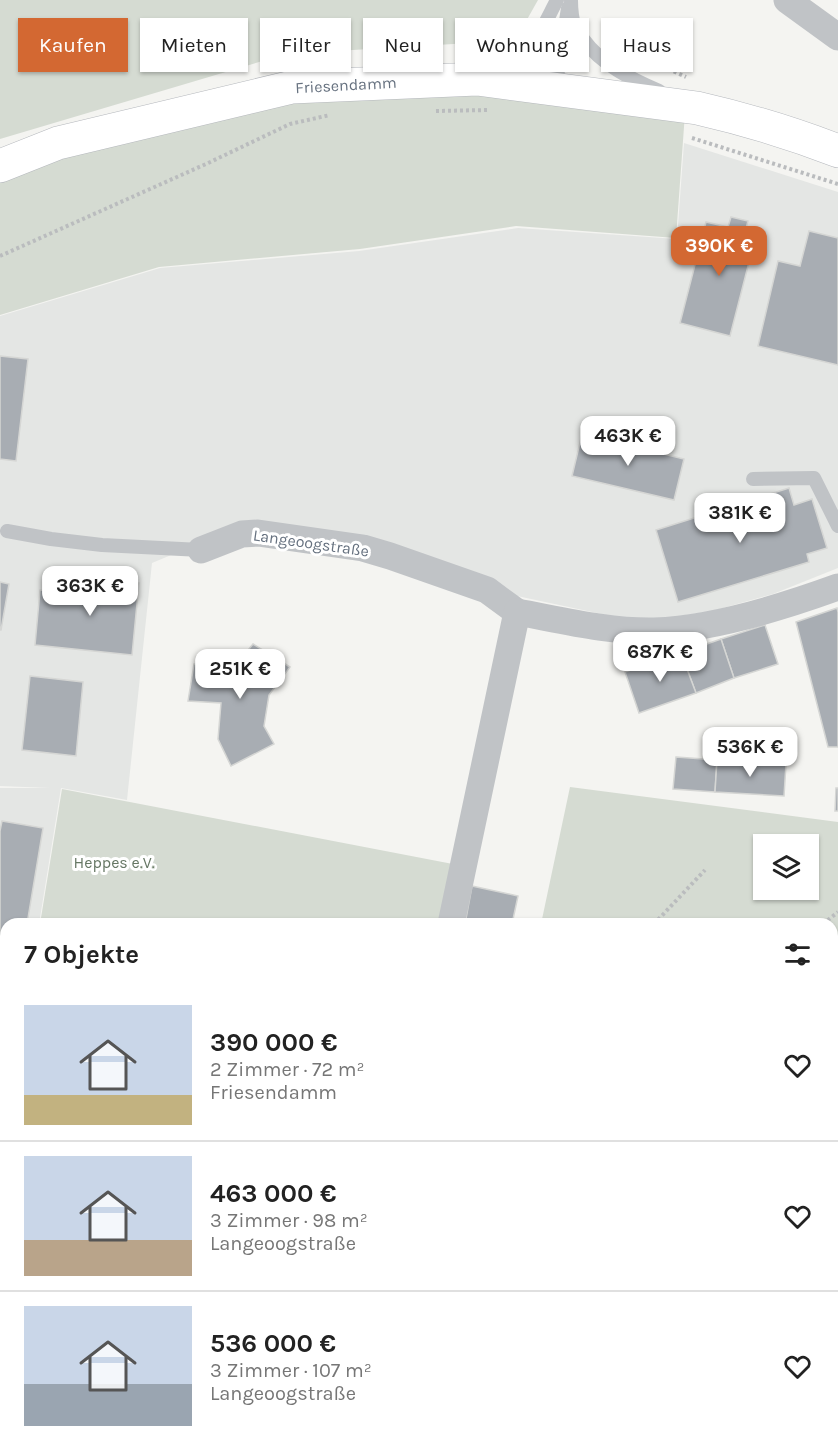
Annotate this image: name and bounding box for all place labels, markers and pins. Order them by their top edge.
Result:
pin: 390K € [670,226,768,277]
pin: 463K € [579,416,677,467]
pin: 381K € [691,493,789,544]
pin: 363K € [41,566,139,617]
pin: 687K € [611,632,709,683]
pin: 251K € [191,649,289,700]
pin: 536K € [701,727,799,778]

